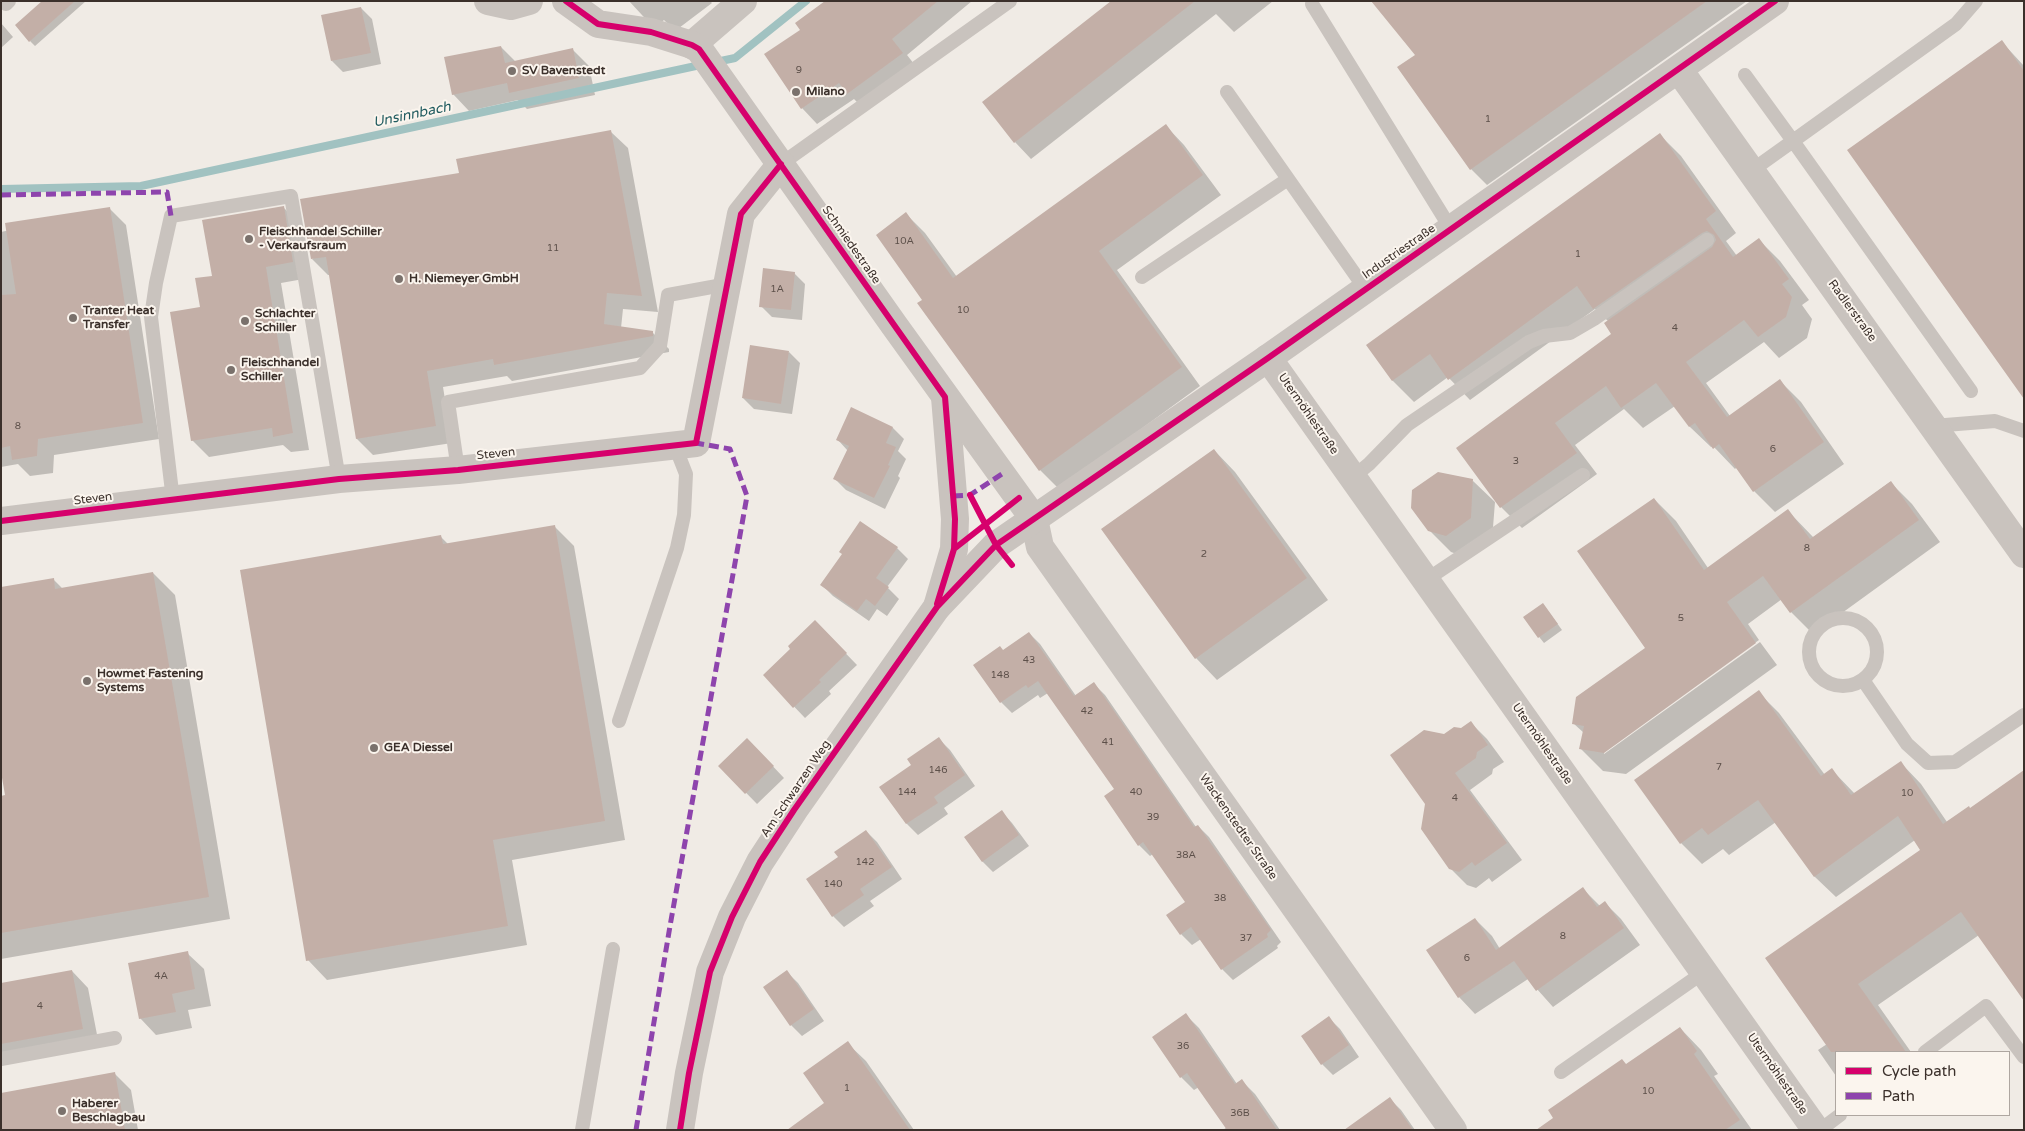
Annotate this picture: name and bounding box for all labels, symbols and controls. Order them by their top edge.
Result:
place label: SV Bavenstedt [522,64,605,78]
house number: 9 [796,64,802,76]
marker: SV Bavenstedt [506,65,518,77]
place label: Milano [806,85,845,99]
marker: Milano [790,86,802,98]
water label: Unsinnbach [372,99,452,131]
house number: 1 [1485,113,1491,125]
street label: Schmiedestraße [819,203,883,287]
street label: Industriestraße [1360,221,1438,283]
place label: Fleischhandel Schiller - Verkaufsraum [259,225,382,253]
marker: Fleischhandel Schiller - Verkaufsraum [243,233,255,245]
house number: 10A [894,235,914,247]
house number: 11 [547,242,559,254]
house number: 1 [1575,248,1581,260]
place label: H. Niemeyer GmbH [409,272,519,286]
marker: H. Niemeyer GmbH [393,273,405,285]
street label: Radlerstraße [1825,277,1879,345]
house number: 1A [770,283,784,295]
place label: Tranter Heat Transfer [83,304,154,332]
house number: 10 [957,304,969,316]
place label: Schlachter Schiller [255,307,315,335]
marker: Tranter Heat Transfer [67,312,79,324]
marker: Schlachter Schiller [239,315,251,327]
house number: 4 [1672,322,1678,334]
place label: Fleischhandel Schiller [241,356,319,384]
marker: Fleischhandel Schiller [225,364,237,376]
street label: Utermöhlestraße [1275,371,1341,457]
house number: 8 [15,420,21,432]
house number: 6 [1770,443,1776,455]
street label: Steven [476,445,516,463]
house number: 3 [1513,455,1519,467]
street label: Steven [73,489,113,509]
house number: 8 [1804,542,1810,554]
house number: 2 [1201,548,1207,560]
house number: 5 [1678,612,1684,624]
house number: 43 [1023,654,1035,666]
place label: Howmet Fastening Systems [97,667,203,695]
house number: 148 [991,669,1009,681]
marker: Howmet Fastening Systems [81,675,93,687]
street label: Utermöhlestraße [1509,701,1575,787]
house number: 42 [1081,705,1093,717]
house number: 41 [1102,736,1114,748]
street label: Am Schwarzen Weg [758,738,834,840]
place label: GEA Diessel [384,741,453,755]
marker: GEA Diessel [368,742,380,754]
house number: 7 [1716,761,1722,773]
house number: 146 [929,764,947,776]
street label: Wackenstedter Straße [1196,771,1280,883]
house number: 144 [898,786,916,798]
house number: 40 [1130,786,1142,798]
house number: 10 [1901,787,1913,799]
house number: 4 [1452,792,1458,804]
house number: 39 [1147,811,1159,823]
house number: 38A [1176,849,1196,861]
house number: 142 [856,856,874,868]
house number: 140 [824,878,842,890]
house number: 38 [1214,892,1226,904]
house number: 8 [1560,930,1566,942]
house number: 37 [1240,932,1252,944]
house number: 6 [1464,952,1470,964]
house number: 4A [154,970,168,982]
house number: 4 [37,1000,43,1012]
street label: Utermöhlestraße [1744,1031,1810,1117]
house number: 36 [1177,1040,1189,1052]
legend [1835,1051,2010,1116]
text: Cycle path [1882,1062,1956,1080]
house number: 1 [844,1082,850,1094]
house number: 10 [1642,1085,1654,1097]
text: Path [1882,1087,1915,1105]
place label: Haberer Beschlagbau [72,1097,145,1125]
marker: Haberer Beschlagbau [56,1105,68,1117]
house number: 36B [1230,1107,1250,1119]

